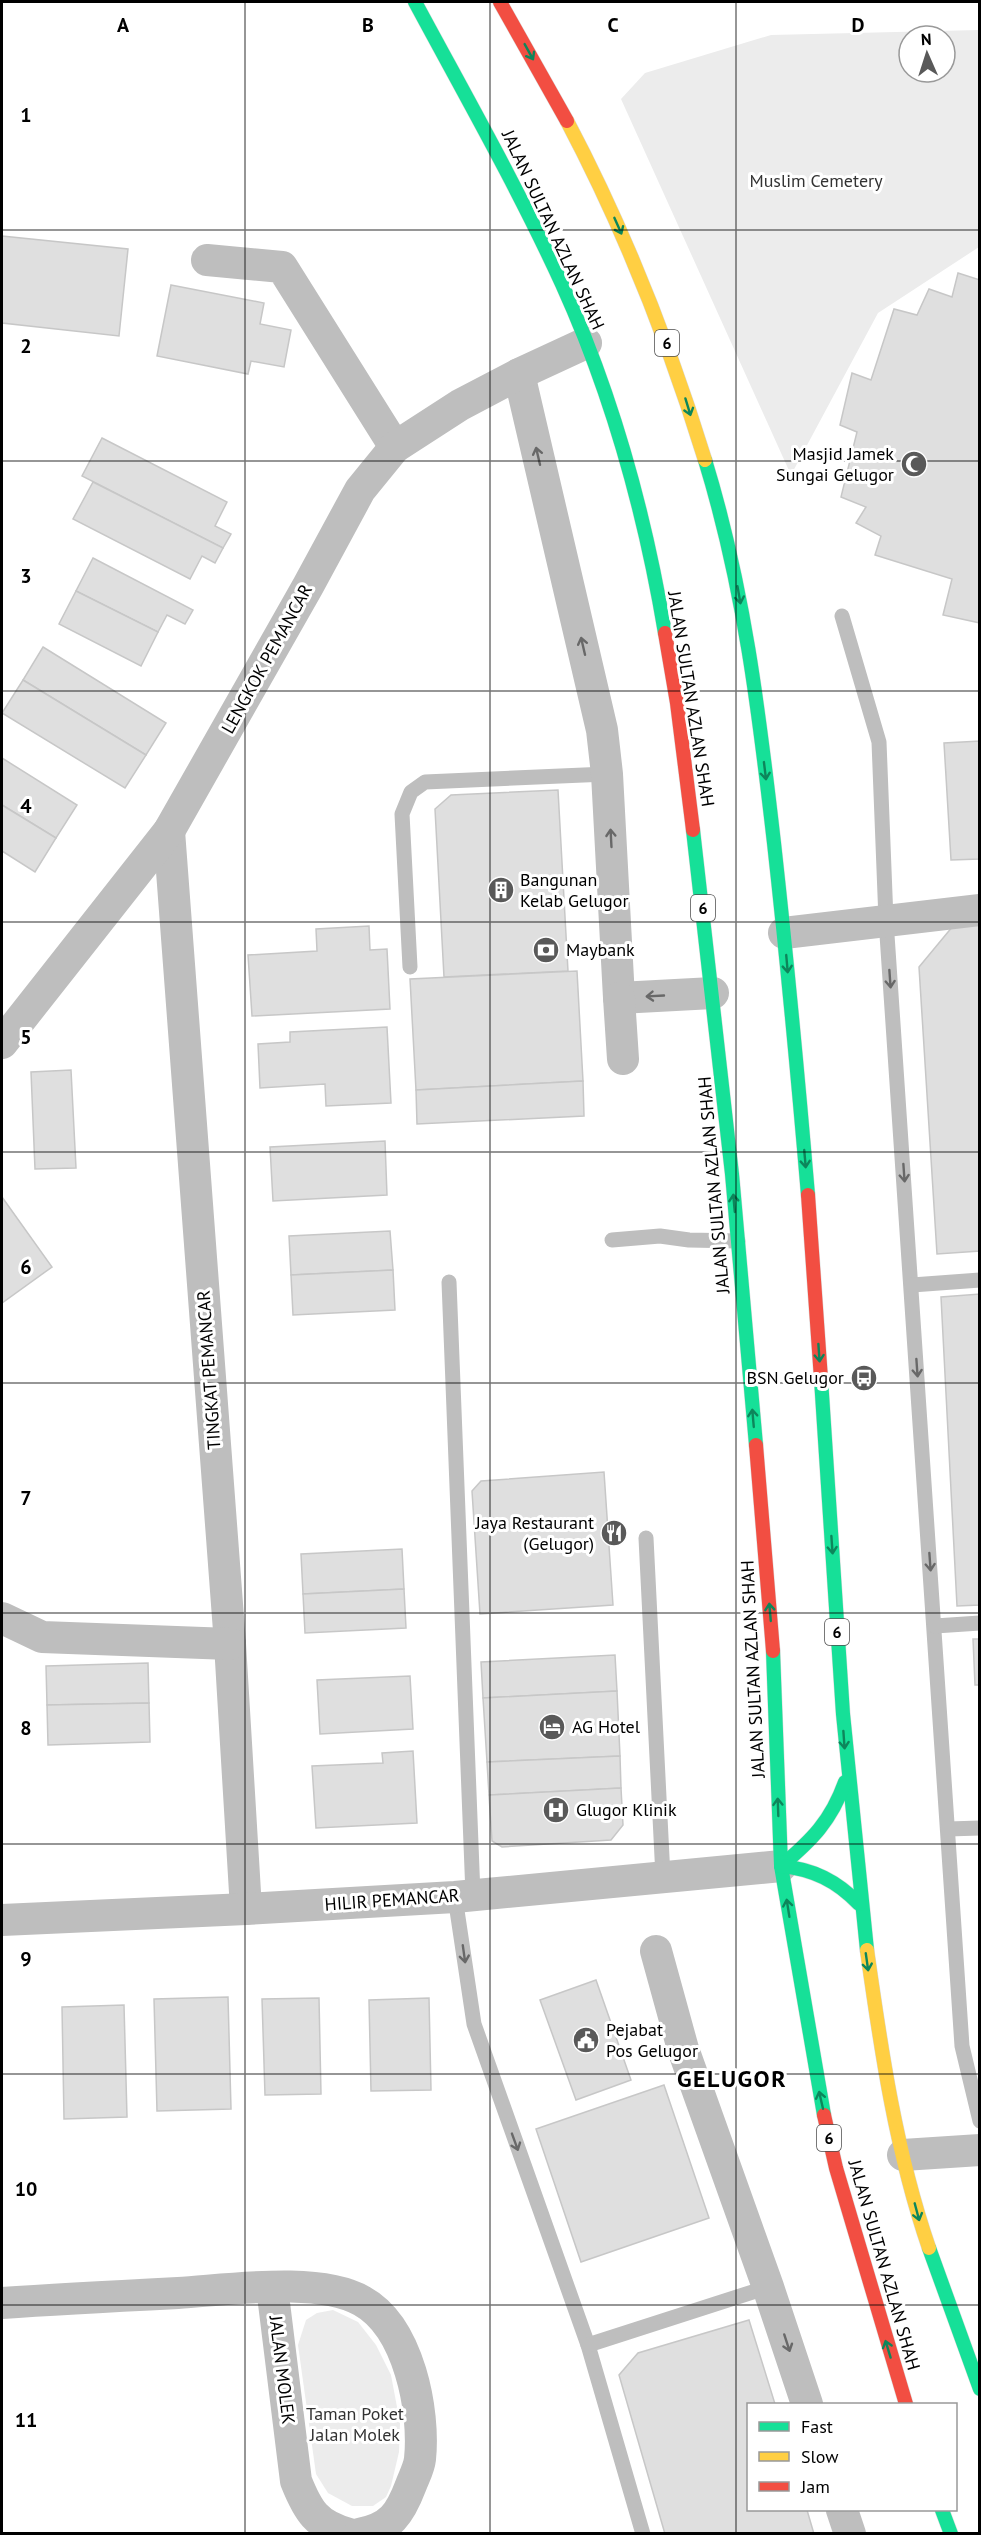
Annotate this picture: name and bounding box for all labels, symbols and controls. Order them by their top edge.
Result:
text: A [117,12,130,38]
text: B [362,12,374,38]
text: C [607,12,619,38]
text: D [852,12,865,38]
north arrow [897,24,957,84]
text: N [920,29,932,49]
one-way arrow [523,44,535,61]
text: 1 [20,102,32,128]
street label: JALAN SULTAN AZLAN SHAH [497,125,610,333]
park label: Muslim Cemetery [749,169,883,192]
one-way arrow [613,216,624,234]
road number: 6 [655,330,679,356]
text: 2 [20,333,32,359]
one-way arrow [683,397,694,416]
place label: Masjid Jamek Sungai Gelugor [776,442,894,486]
one-way arrow [532,447,544,466]
mosque icon: Masjid Jamek Sungai Gelugor [899,449,929,479]
text: 3 [20,563,32,589]
street label: LENGKOK PEMANCAR [216,580,317,738]
one-way arrow [734,585,745,605]
street label: JALAN SULTAN AZLAN SHAH [663,589,720,808]
one-way arrow [576,637,588,656]
one-way arrow [760,760,771,780]
text: 4 [20,793,32,819]
one-way arrow [605,829,616,849]
place label: Bangunan Kelab Gelugor [520,868,629,912]
building icon: Bangunan Kelab Gelugor [486,875,516,905]
road number: 6 [691,895,715,921]
bank icon: Maybank [531,935,561,965]
place label: Maybank [566,938,635,961]
one-way arrow [782,954,793,974]
one-way arrow [884,968,895,988]
one-way arrow [645,991,665,1002]
text: 5 [20,1024,32,1050]
street label: JALAN SULTAN AZLAN SHAH [693,1075,735,1296]
one-way arrow [800,1148,811,1168]
one-way arrow [898,1163,909,1183]
one-way arrow [728,1193,739,1213]
text: 6 [20,1254,32,1280]
street label: TINGKAT PEMANCAR [191,1289,226,1451]
one-way arrow [813,1343,824,1363]
one-way arrow [912,1357,923,1377]
bus stop icon: BSN Gelugor [849,1363,879,1393]
place label: BSN Gelugor [746,1366,844,1389]
one-way arrow [747,1409,758,1428]
text: 7 [20,1485,32,1511]
place label: Jaya Restaurant (Gelugor) [474,1511,594,1555]
restaurant icon: Jaya Restaurant (Gelugor) [599,1518,629,1548]
one-way arrow [826,1535,837,1555]
one-way arrow [925,1552,936,1572]
street label: JALAN SULTAN AZLAN SHAH [735,1560,770,1779]
one-way arrow [764,1603,775,1623]
road number: 6 [825,1619,849,1645]
hotel icon: AG Hotel [537,1712,567,1742]
text: 8 [20,1715,32,1741]
place label: AG Hotel [572,1715,641,1738]
one-way arrow [839,1729,850,1749]
hospital icon: Glugor Klinik [541,1795,571,1825]
place label: Glugor Klinik [576,1798,677,1821]
one-way arrow [773,1798,784,1818]
street label: HILIR PEMANCAR [324,1883,460,1916]
one-way arrow [782,1898,793,1918]
one-way arrow [458,1944,469,1964]
text: 9 [20,1946,32,1972]
one-way arrow [862,1951,873,1971]
place label: Pejabat Pos Gelugor [606,2018,698,2062]
public building icon: Pejabat Pos Gelugor [571,2025,601,2055]
district label: GELUGOR [677,2063,787,2094]
one-way arrow [814,2091,826,2110]
road number: 6 [817,2125,841,2151]
one-way arrow [510,2132,521,2151]
street label: JALAN SULTAN AZLAN SHAH [843,2156,926,2373]
text: 10 [15,2176,37,2202]
one-way arrow [912,2202,924,2221]
street label: JALAN MOLEK [264,2313,301,2426]
one-way arrow [782,2333,793,2352]
one-way arrow [882,2340,893,2359]
park label: Taman Poket Jalan Molek [306,2402,404,2446]
legend [747,2403,957,2511]
text: 11 [15,2407,37,2433]
text: Fast [801,2415,833,2438]
text: Slow [801,2445,839,2468]
text: Jam [800,2475,830,2498]

